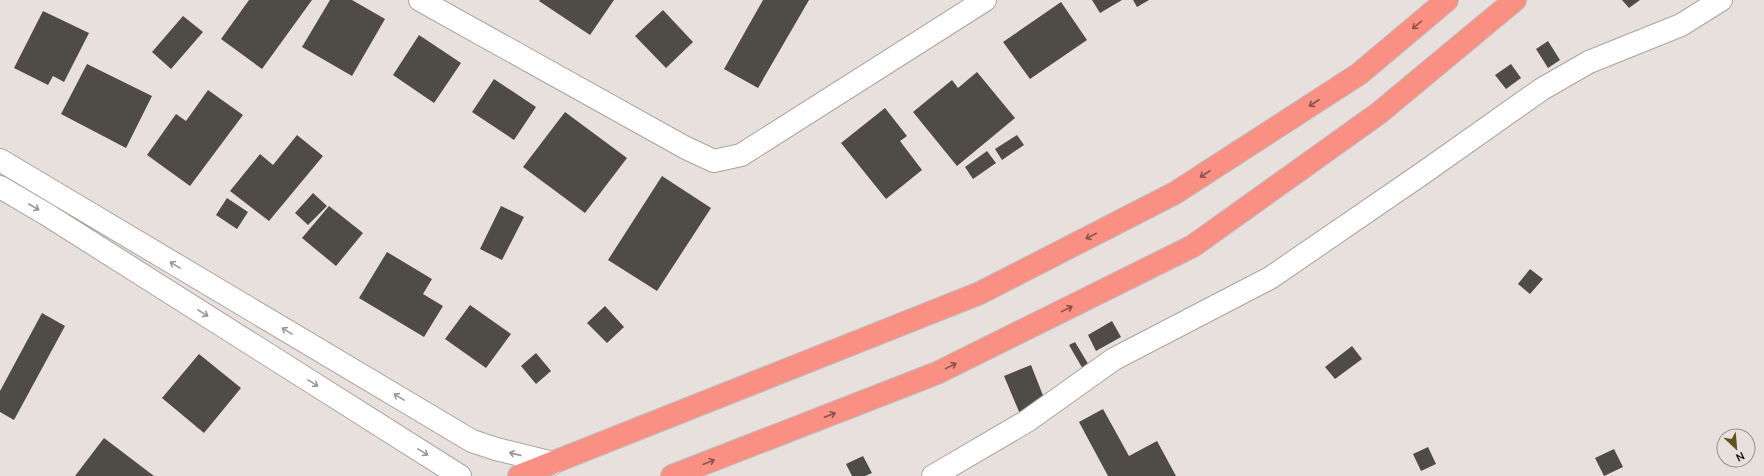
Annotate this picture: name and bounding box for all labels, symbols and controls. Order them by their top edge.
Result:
one-way arrow [1412,20,1423,29]
one-way arrow [1308,99,1319,107]
one-way arrow [1200,170,1211,178]
one-way arrow [28,203,40,211]
one-way arrow [1085,233,1097,241]
one-way arrow [169,260,181,268]
one-way arrow [1061,304,1073,312]
one-way arrow [197,310,209,318]
one-way arrow [282,327,293,335]
one-way arrow [944,362,956,370]
one-way arrow [307,379,318,387]
one-way arrow [393,393,405,401]
one-way arrow [824,410,836,418]
north arrow [1716,428,1756,468]
one-way arrow [417,449,429,457]
one-way arrow [509,449,522,457]
text: N [1734,450,1747,464]
one-way arrow [702,457,714,465]

